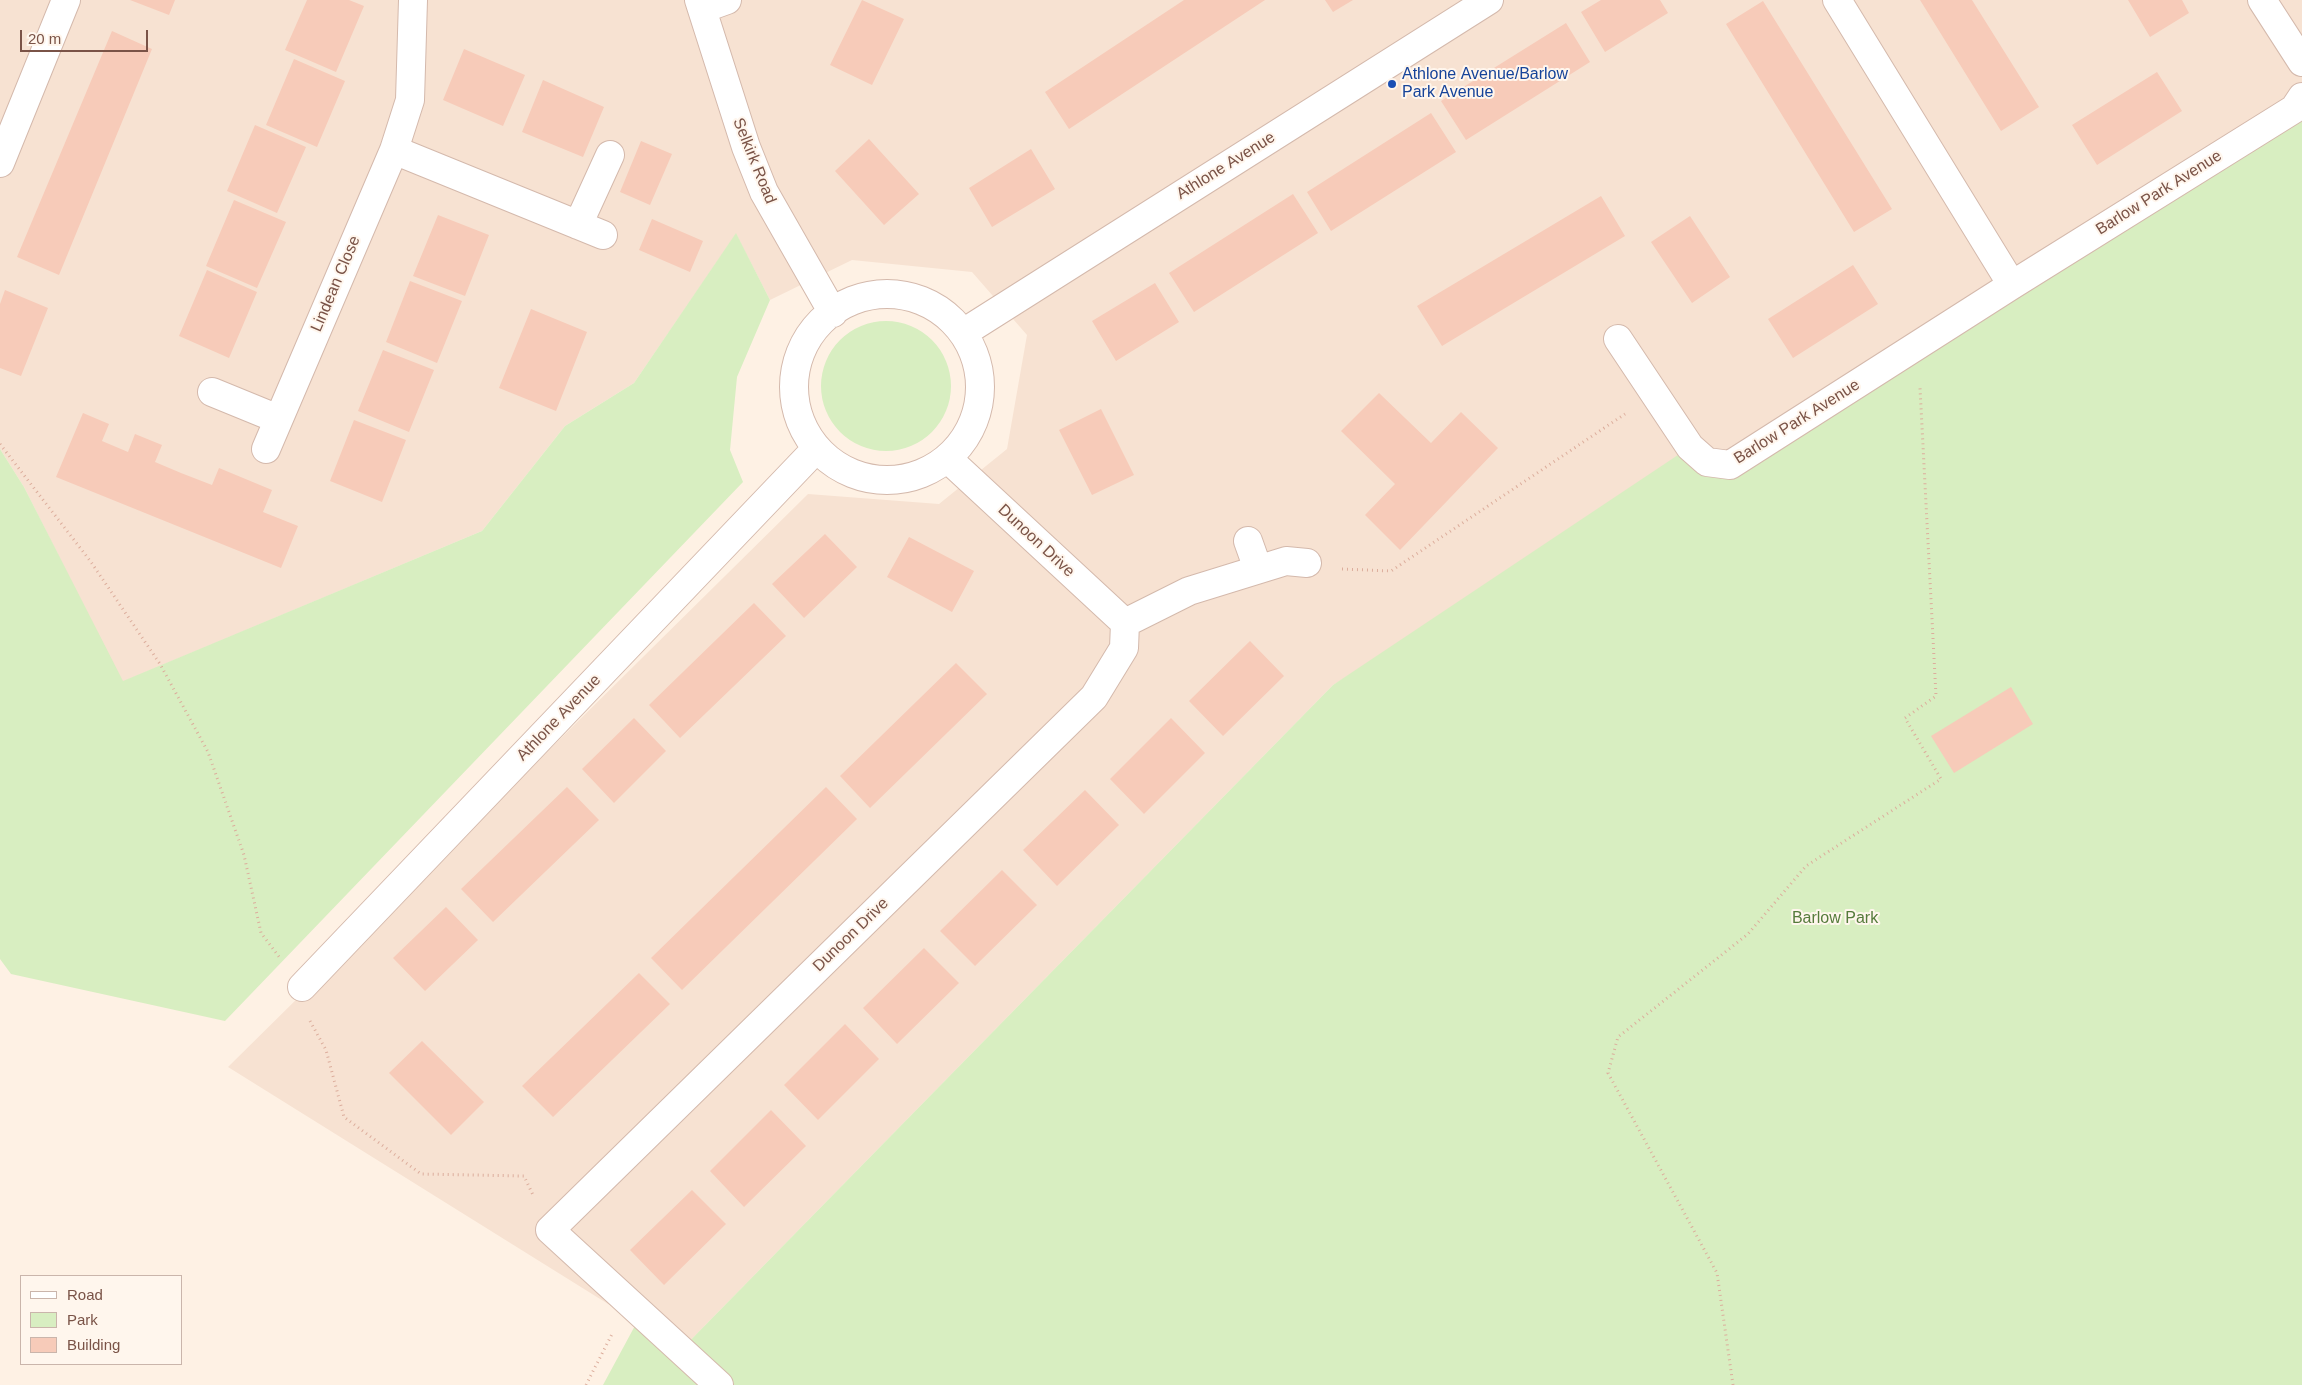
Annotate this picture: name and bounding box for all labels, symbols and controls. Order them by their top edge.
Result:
scale bar [22,20,150,52]
text: 20 m [28,30,61,47]
place label: Athlone Avenue/Barlow Park Avenue [1402,65,1568,103]
marker: Athlone Avenue/Barlow Park Avenue [1386,78,1398,90]
street label: Selkirk Road [728,115,780,207]
street label: Athlone Avenue [1173,128,1279,204]
street label: Barlow Park Avenue [2093,147,2225,239]
street label: Lindean Close [307,233,365,335]
street label: Barlow Park Avenue [1731,376,1863,468]
street label: Dunoon Drive [994,501,1078,581]
street label: Athlone Avenue [513,671,605,765]
street label: Dunoon Drive [809,894,893,976]
park label: Barlow Park [1792,909,1878,929]
legend [20,1275,182,1365]
text: Road [67,1286,103,1303]
text: Park [67,1311,98,1328]
text: Building [67,1336,120,1353]

